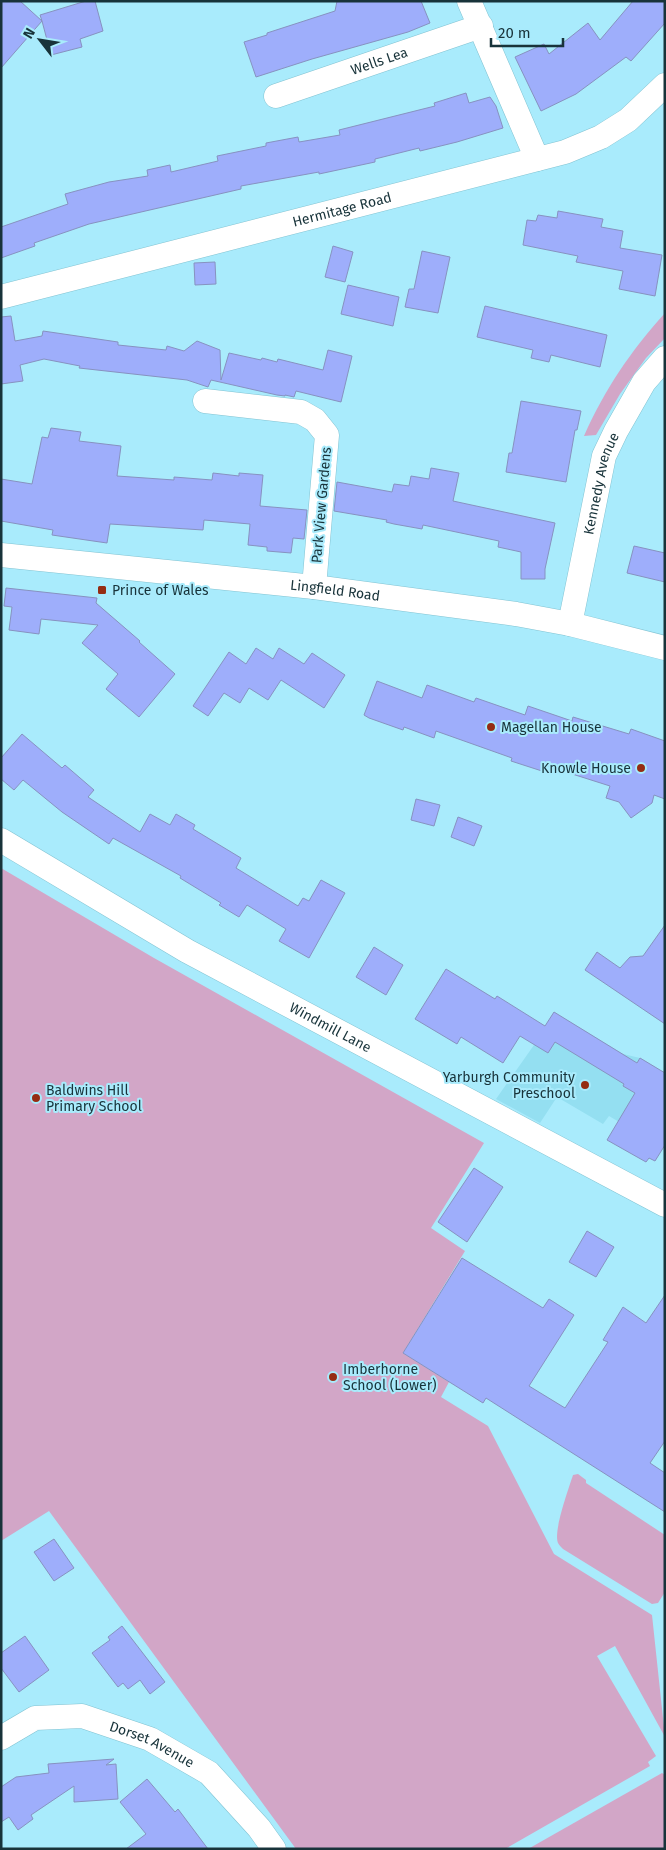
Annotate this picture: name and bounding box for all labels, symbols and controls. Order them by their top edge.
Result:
north arrow [15,15,65,65]
scale bar [491,15,564,47]
text: 20 m [498,24,531,42]
text: N [20,25,39,42]
street label: Wells Lea [349,44,410,79]
street label: Hermitage Road [291,189,393,231]
street label: Kennedy Avenue [580,430,623,536]
street label: Park View Gardens [308,446,335,564]
street label: Lingfield Road [289,577,381,605]
place label: Prince of Wales [112,582,209,599]
marker: Prince of Wales [96,584,108,596]
place label: Magellan House [501,719,602,736]
marker: Magellan House [485,721,497,733]
place label: Knowle House [541,760,631,777]
marker: Knowle House [635,762,647,774]
street label: Windmill Lane [286,999,374,1056]
place label: Yarburgh Community Preschool [443,1069,575,1102]
marker: Yarburgh Community Preschool [579,1079,591,1091]
place label: Baldwins Hill Primary School [46,1082,142,1115]
marker: Baldwins Hill Primary School [30,1092,42,1104]
place label: Imberhorne School (Lower) [343,1361,437,1394]
marker: Imberhorne School (Lower) [327,1371,339,1383]
street label: Dorset Avenue [107,1718,197,1772]

